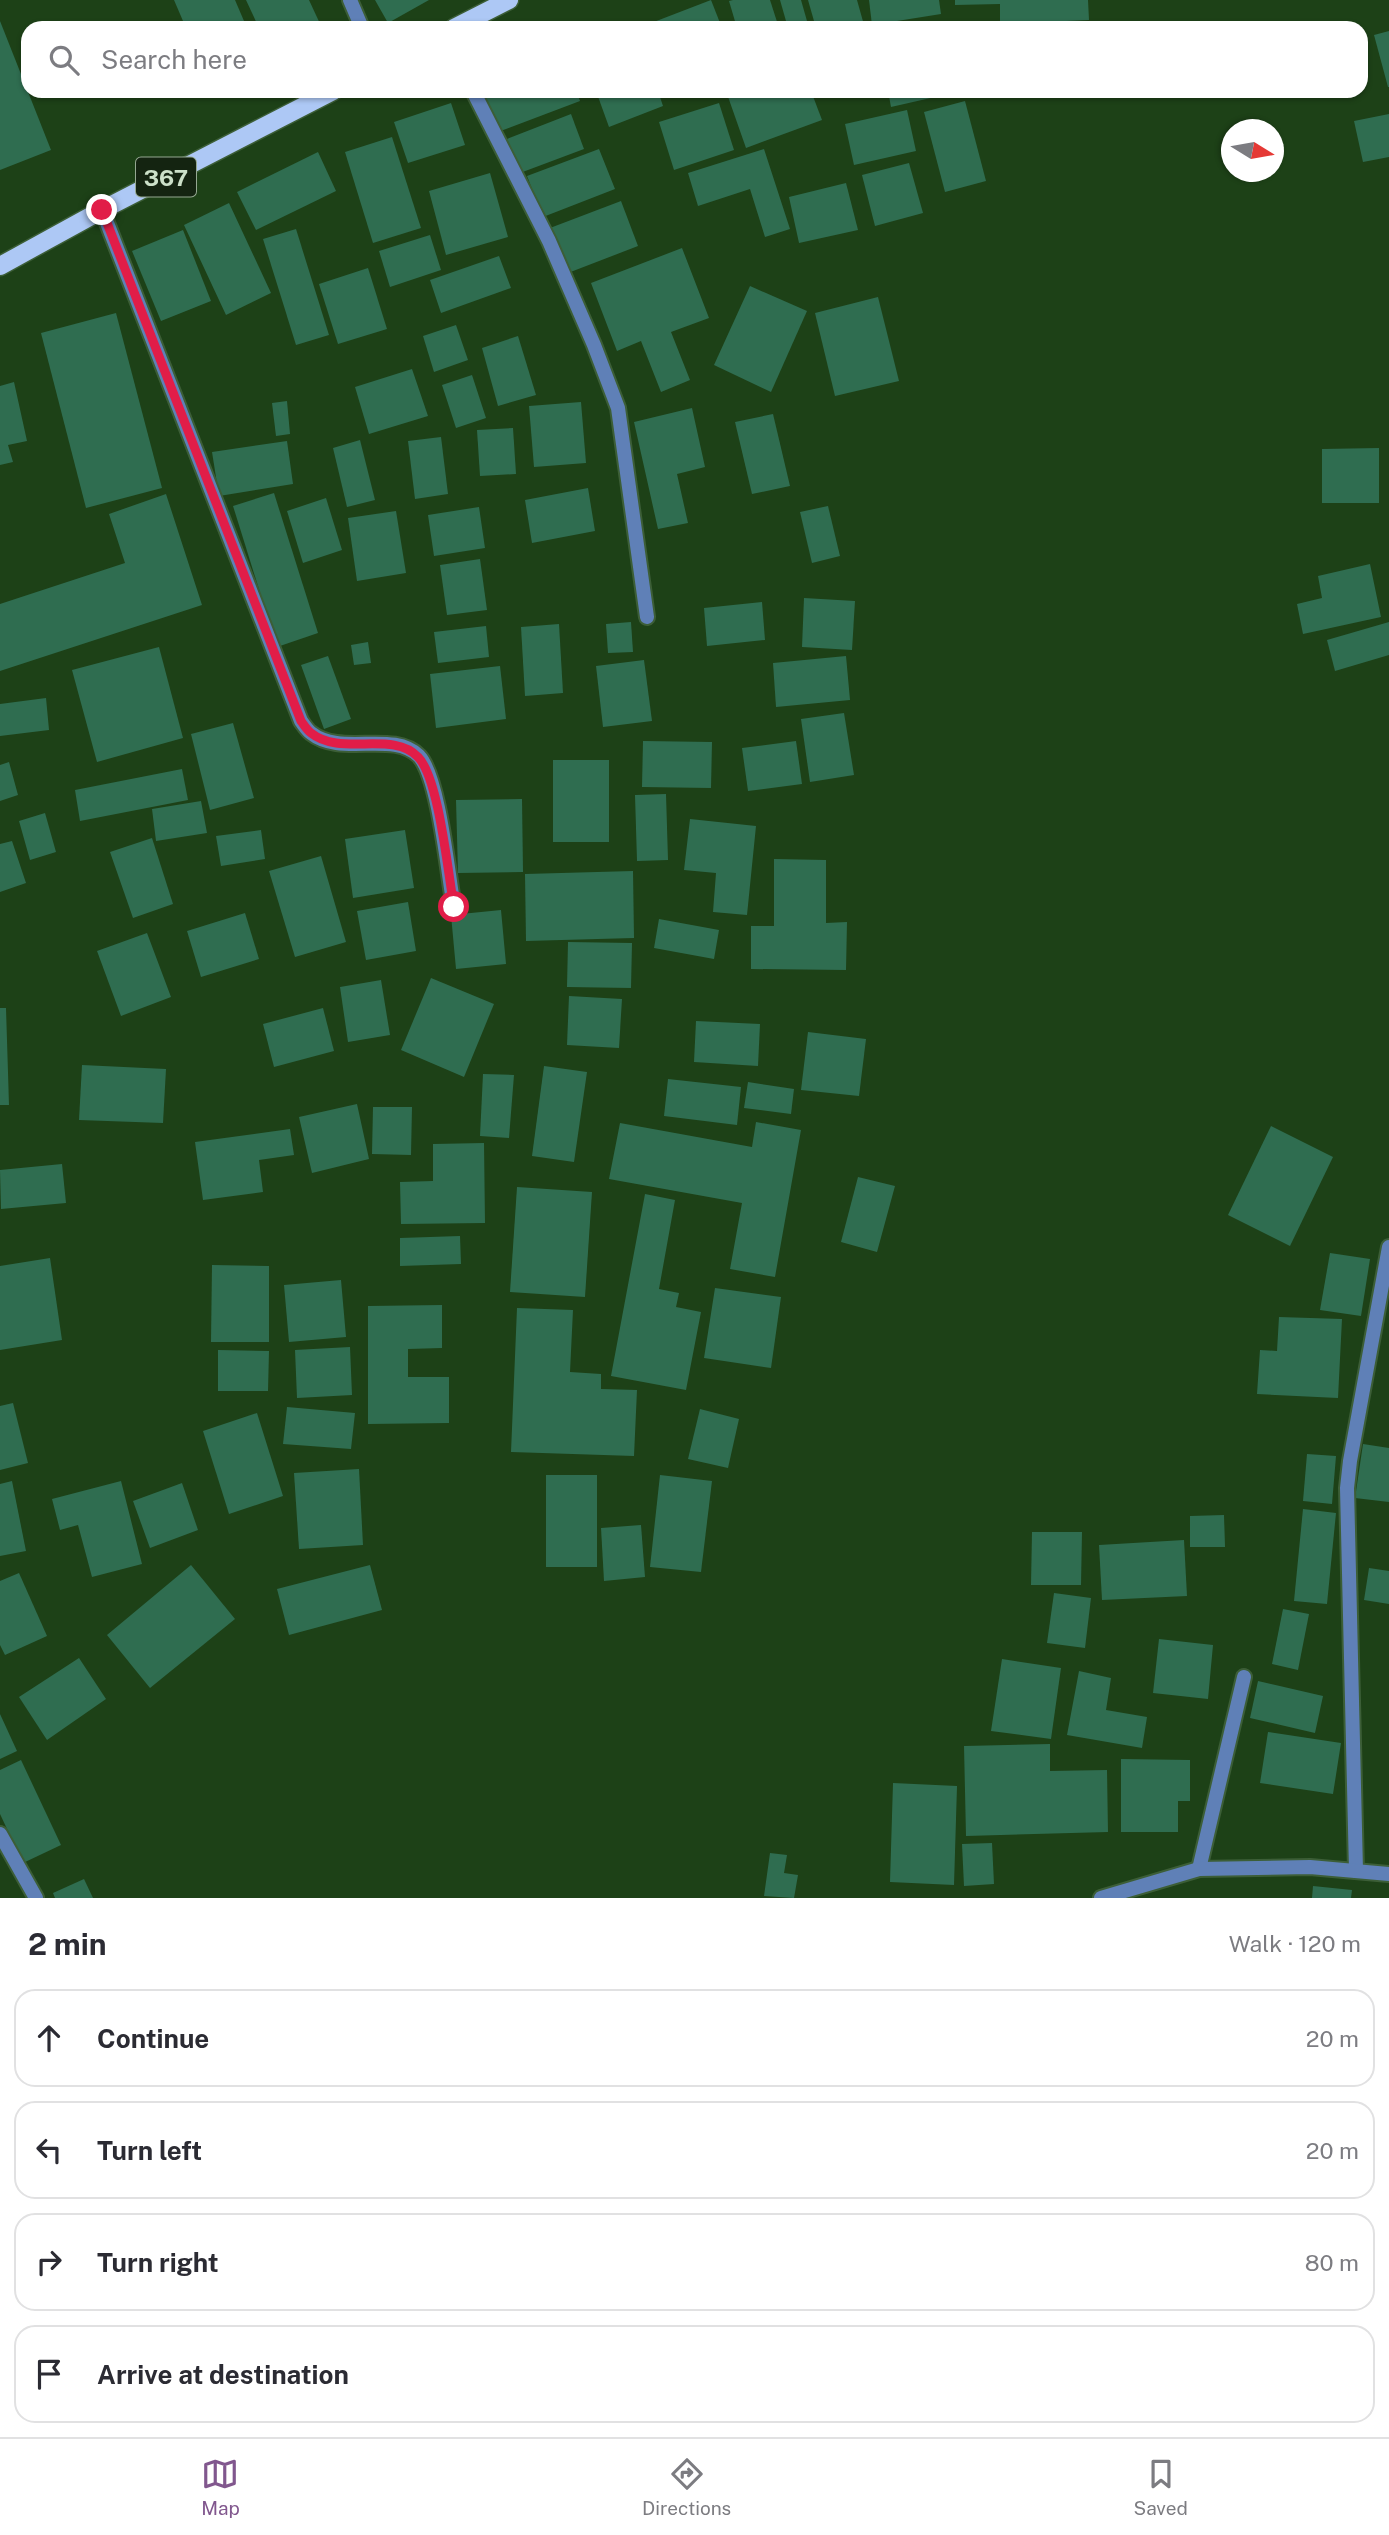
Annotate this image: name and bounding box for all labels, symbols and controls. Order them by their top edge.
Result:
search box [21,21,1368,98]
icon: search [45,41,83,79]
text: Search here [101,44,247,75]
north arrow [1221,119,1284,182]
road number: 367 [136,158,196,196]
route end [86,194,117,225]
route start [438,891,469,922]
text: 2 min [28,1926,107,1962]
text: Walk · 120 m [1229,1930,1361,1957]
icon: ahead [30,2019,68,2057]
text: Continue [97,2023,209,2054]
text: 20 m [1306,2025,1359,2052]
icon: left [30,2131,68,2169]
text: Turn left [97,2135,202,2166]
text: 20 m [1306,2137,1359,2164]
icon: right [30,2243,68,2281]
text: Turn right [97,2247,219,2278]
text: 80 m [1305,2249,1359,2276]
icon: arrive [30,2355,68,2393]
text: Arrive at destination [97,2359,349,2390]
tab: Map [201,2455,240,2519]
tab: Directions [642,2455,731,2519]
tab: Saved [1134,2455,1188,2519]

